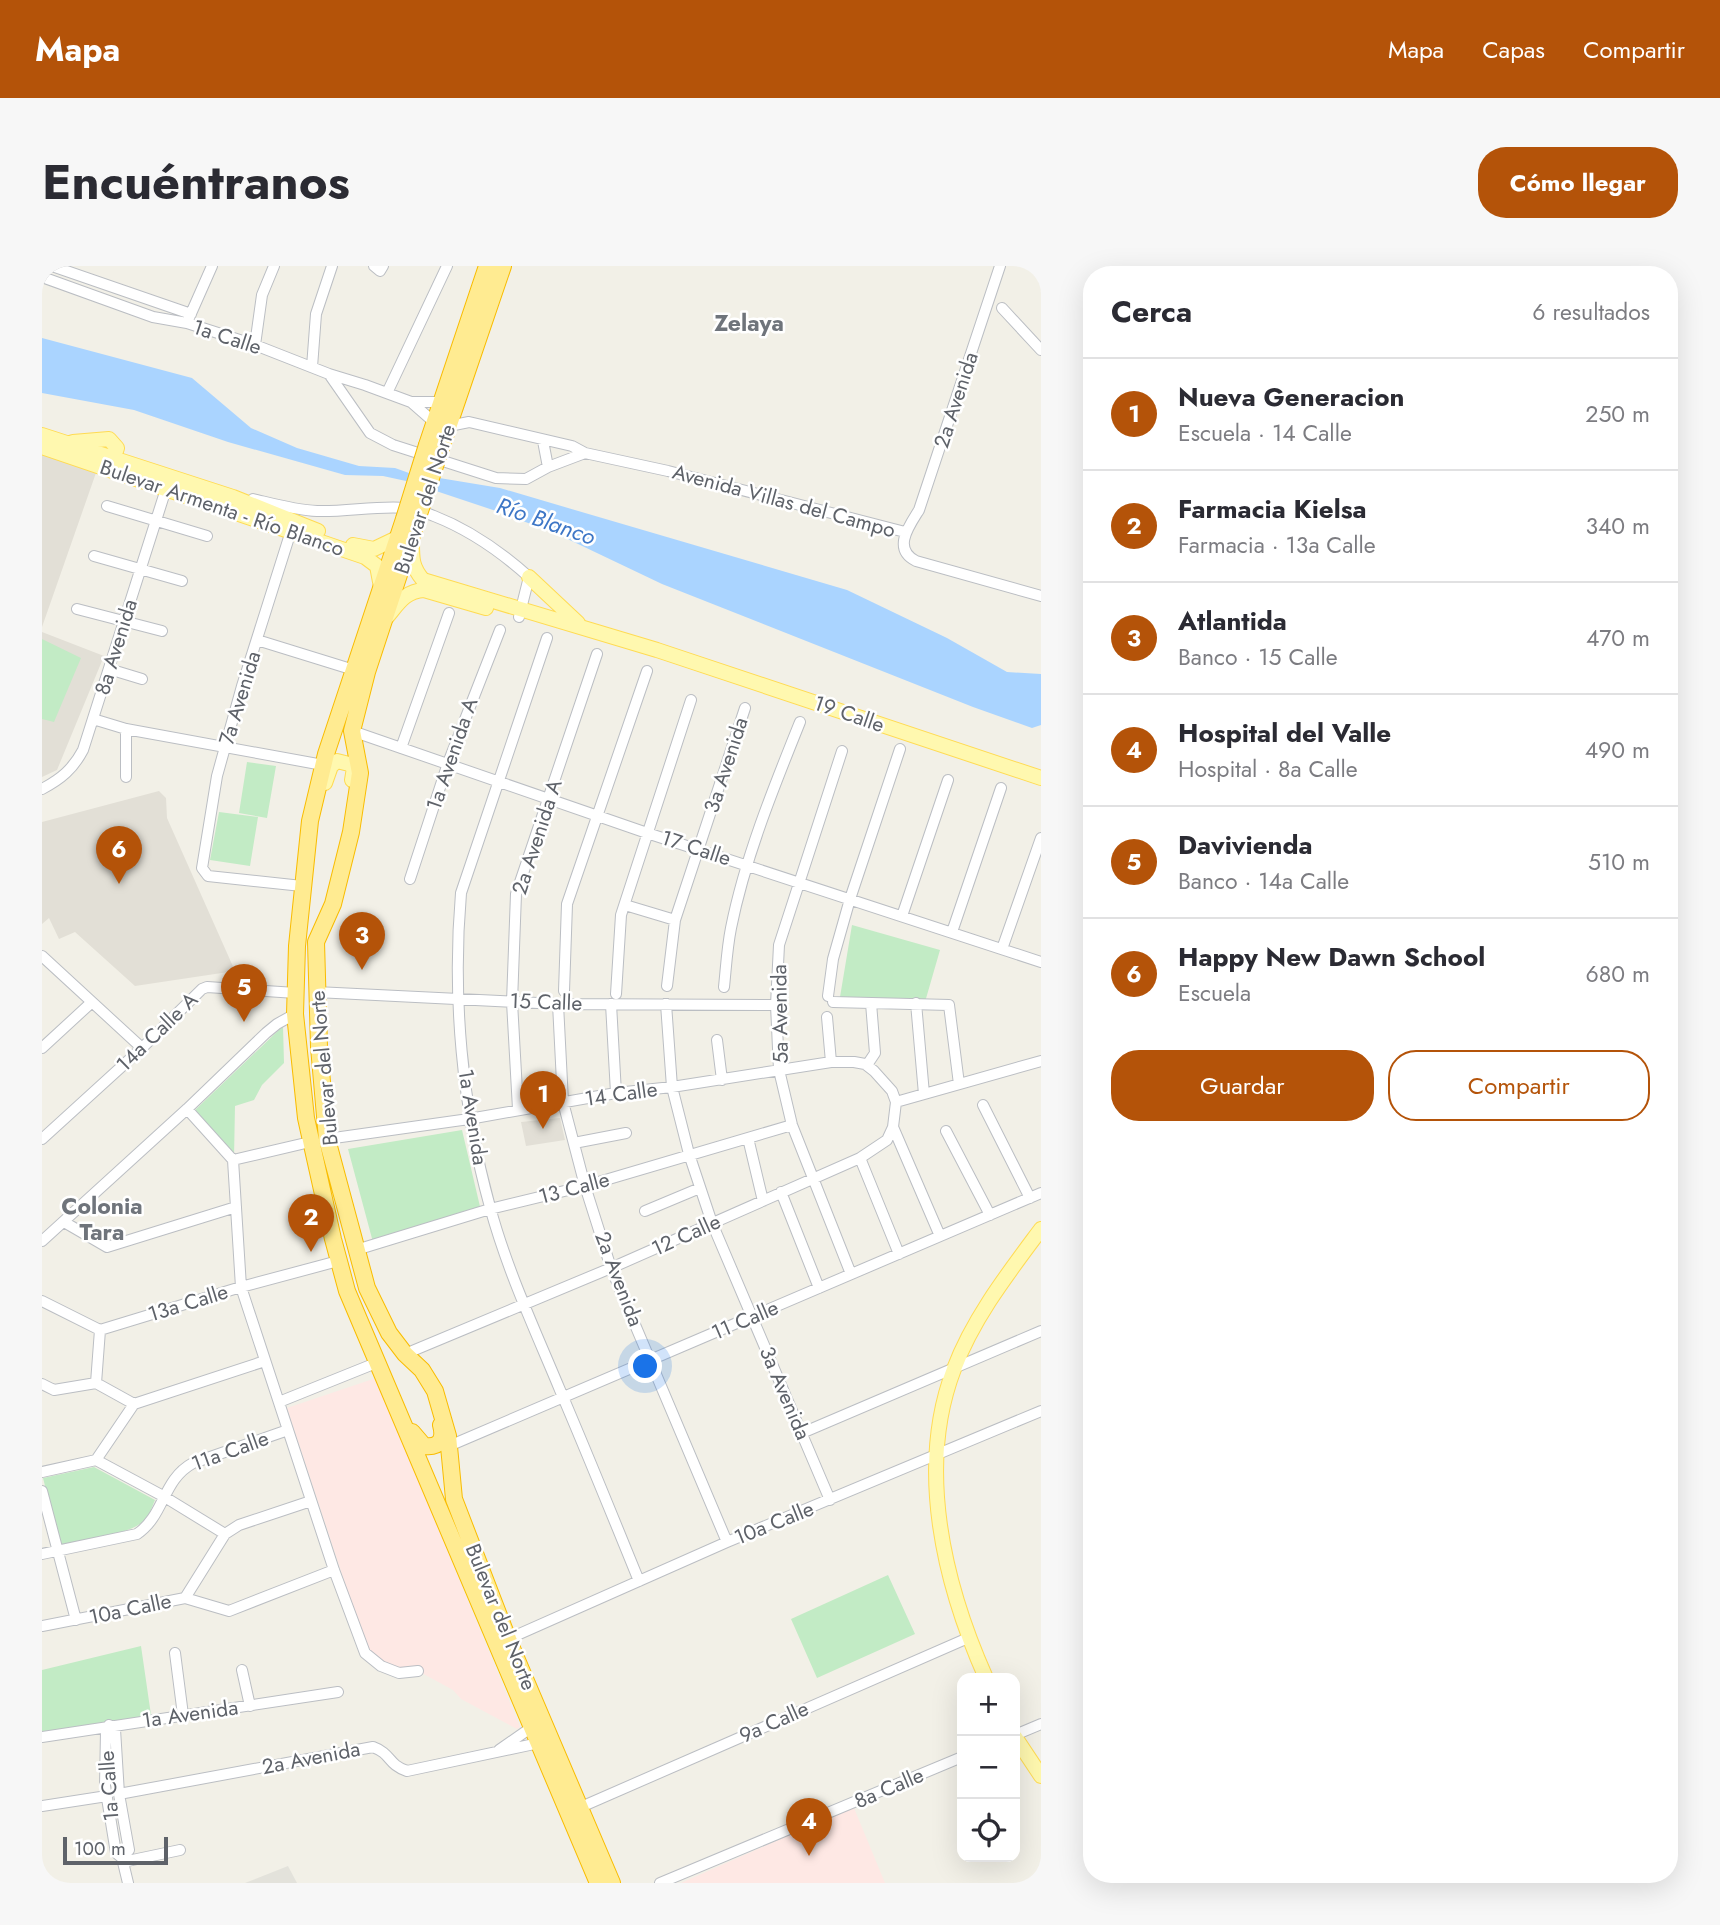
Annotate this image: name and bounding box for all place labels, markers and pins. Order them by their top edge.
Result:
pin: 6 [96,826,142,884]
pin: 3 [339,912,385,970]
pin: 5 [221,964,267,1022]
pin: 1 [520,1071,566,1129]
pin: 2 [288,1194,334,1252]
pin: 4 [786,1798,832,1856]

